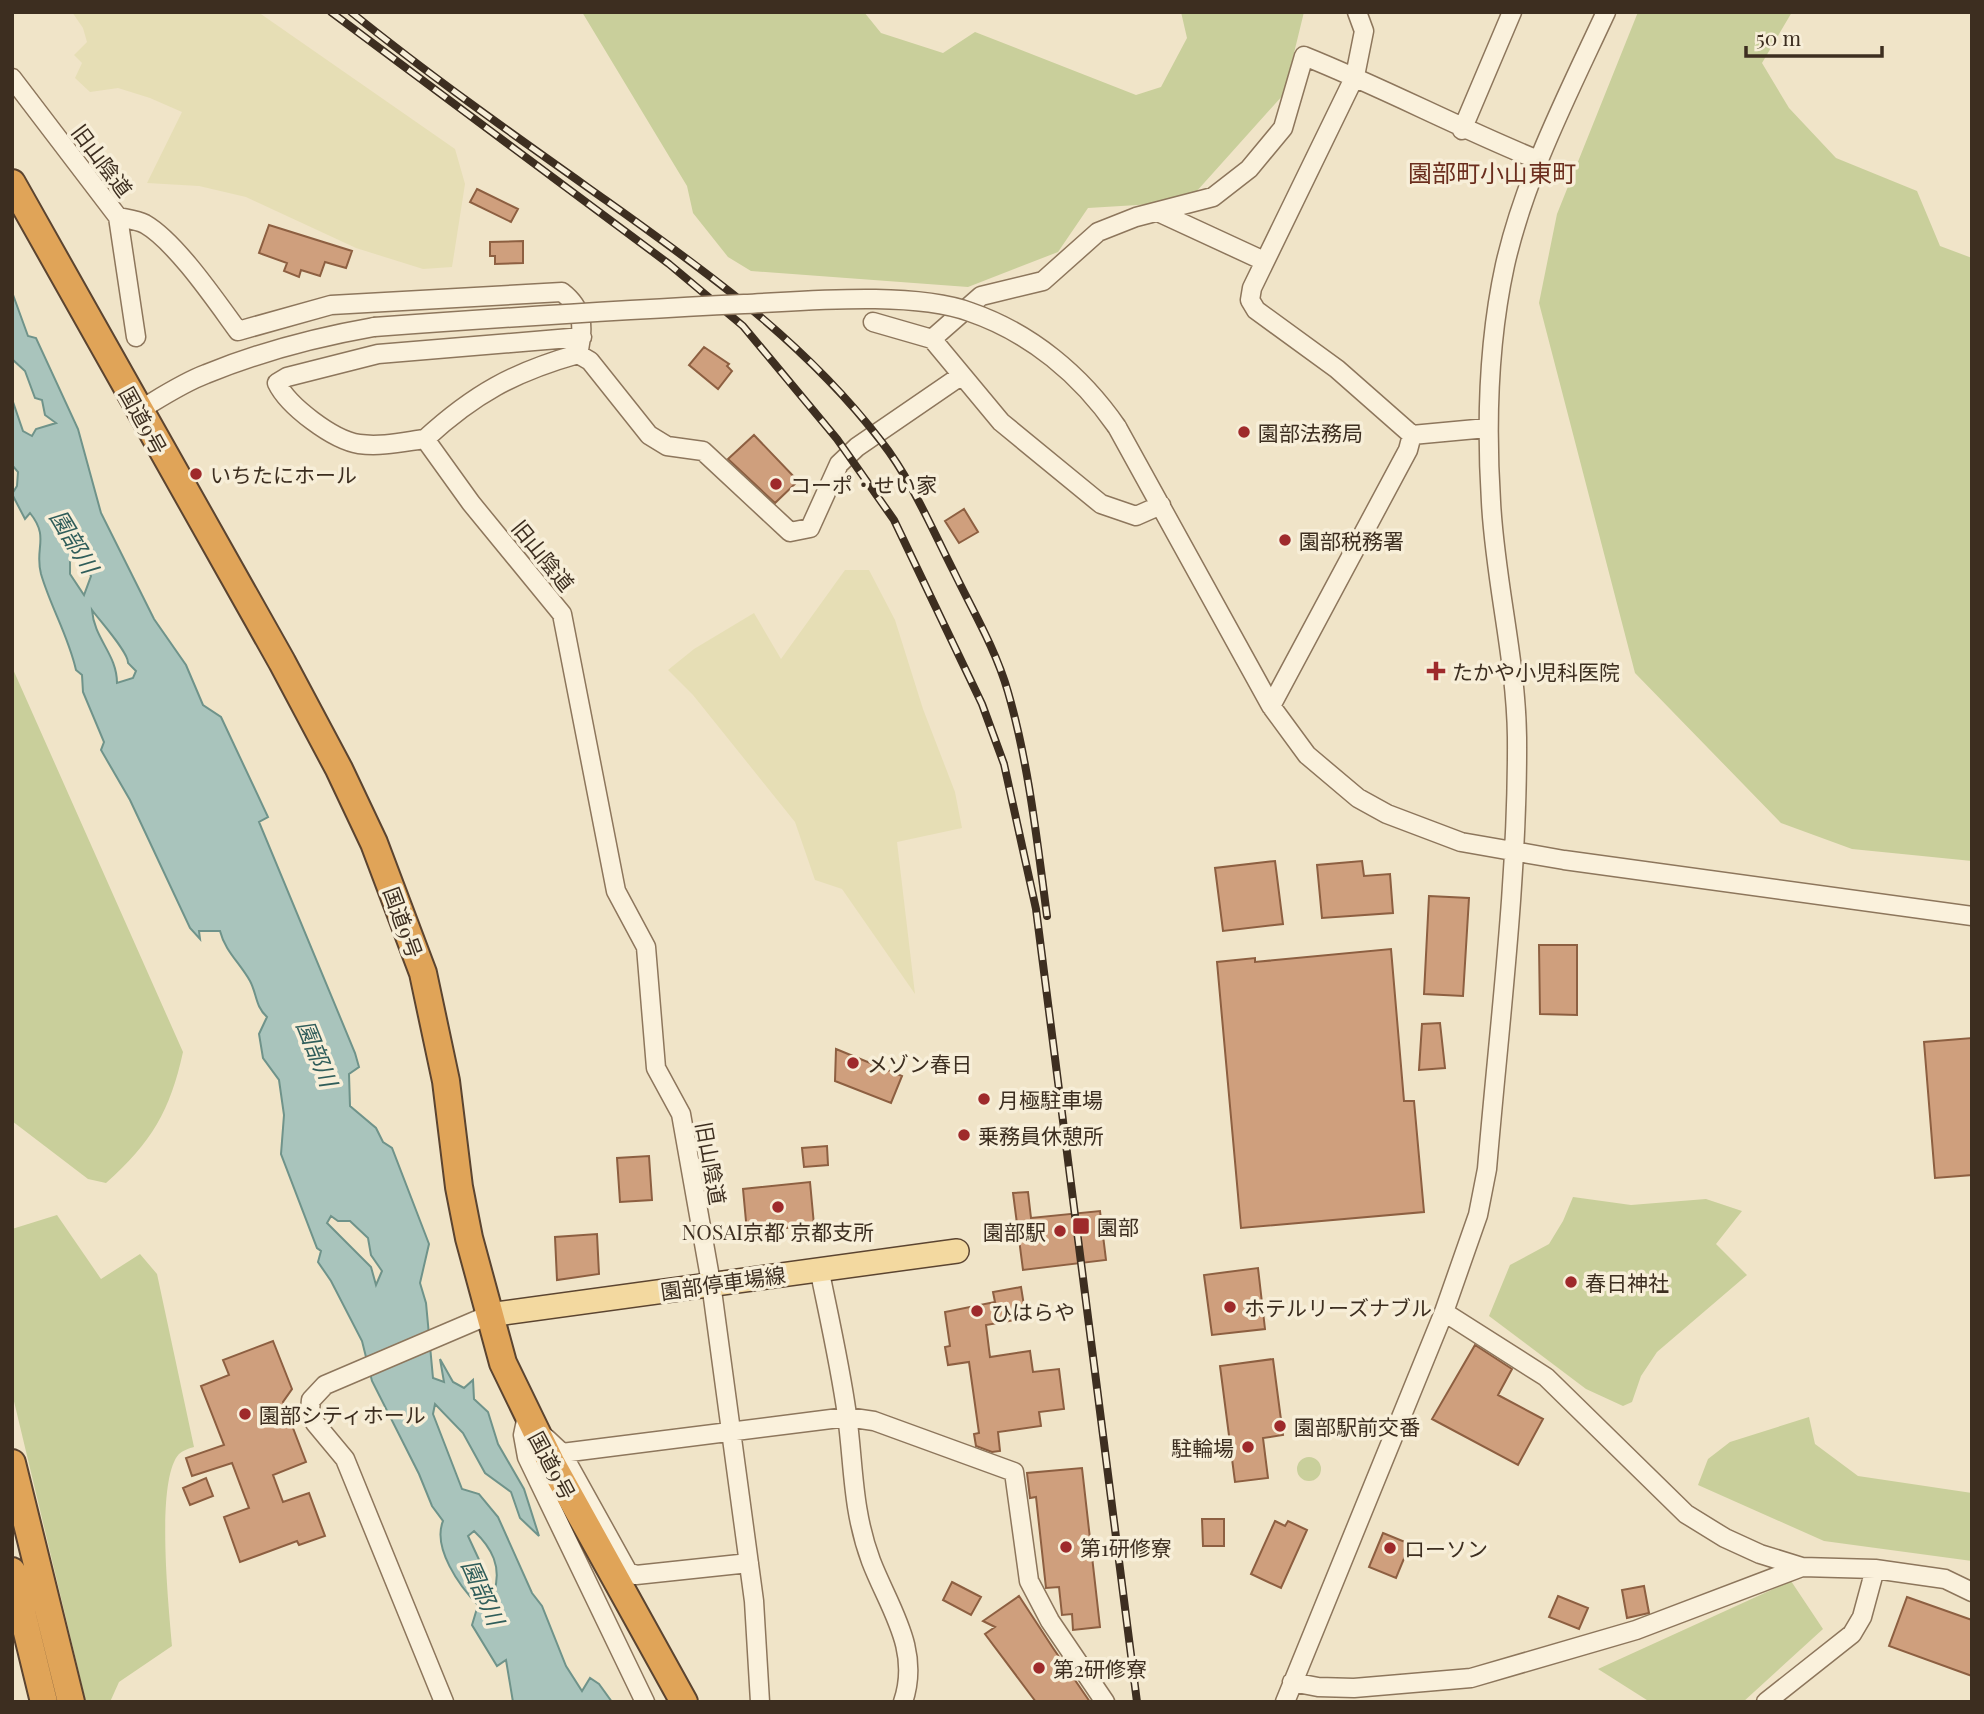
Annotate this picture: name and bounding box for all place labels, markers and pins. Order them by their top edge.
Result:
place label: 園部法務局 [1258,418,1363,446]
marker: 園部法務局 [1236,424,1252,440]
place label: いちたにホール [210,460,357,488]
marker: いちたにホール [188,466,204,482]
place label: コーポ・せい家 [790,470,937,498]
marker: コーポ・せい家 [768,476,784,492]
place label: 園部税務署 [1299,526,1404,554]
marker: 園部税務署 [1277,532,1293,548]
place label: たかや小児科医院 [1452,657,1620,685]
marker: たかや小児科医院 [1426,661,1446,681]
place label: メゾン春日 [867,1049,972,1077]
marker: メゾン春日 [845,1055,861,1071]
place label: 月極駐車場 [998,1085,1103,1113]
marker: 月極駐車場 [976,1091,992,1107]
place label: 乗務員休憩所 [978,1121,1104,1149]
marker: 乗務員休憩所 [956,1127,972,1143]
marker: NOSAI京都 京都支所 [770,1199,786,1215]
place label: 園部 [1097,1212,1139,1240]
marker: 園部 [1071,1216,1091,1236]
place label: NOSAI京都 京都支所 [682,1217,874,1245]
place label: 園部駅 [983,1217,1046,1245]
marker: 園部駅 [1052,1223,1068,1239]
place label: 春日神社 [1585,1268,1669,1296]
marker: 春日神社 [1563,1274,1579,1290]
place label: ホテルリーズナブル [1244,1293,1432,1321]
place label: ひはらや [991,1297,1075,1325]
marker: ホテルリーズナブル [1222,1299,1238,1315]
marker: ひはらや [969,1303,985,1319]
place label: 園部シティホール [259,1400,426,1428]
marker: 園部シティホール [237,1406,253,1422]
place label: 園部駅前交番 [1294,1412,1420,1440]
marker: 園部駅前交番 [1272,1418,1288,1434]
place label: 駐輪場 [1171,1433,1234,1461]
marker: 駐輪場 [1240,1439,1256,1455]
place label: 第1研修寮 [1080,1533,1172,1561]
place label: ローソン [1404,1534,1488,1562]
marker: 第1研修寮 [1058,1539,1074,1555]
marker: ローソン [1382,1540,1398,1556]
place label: 第2研修寮 [1053,1654,1147,1682]
marker: 第2研修寮 [1031,1660,1047,1676]

